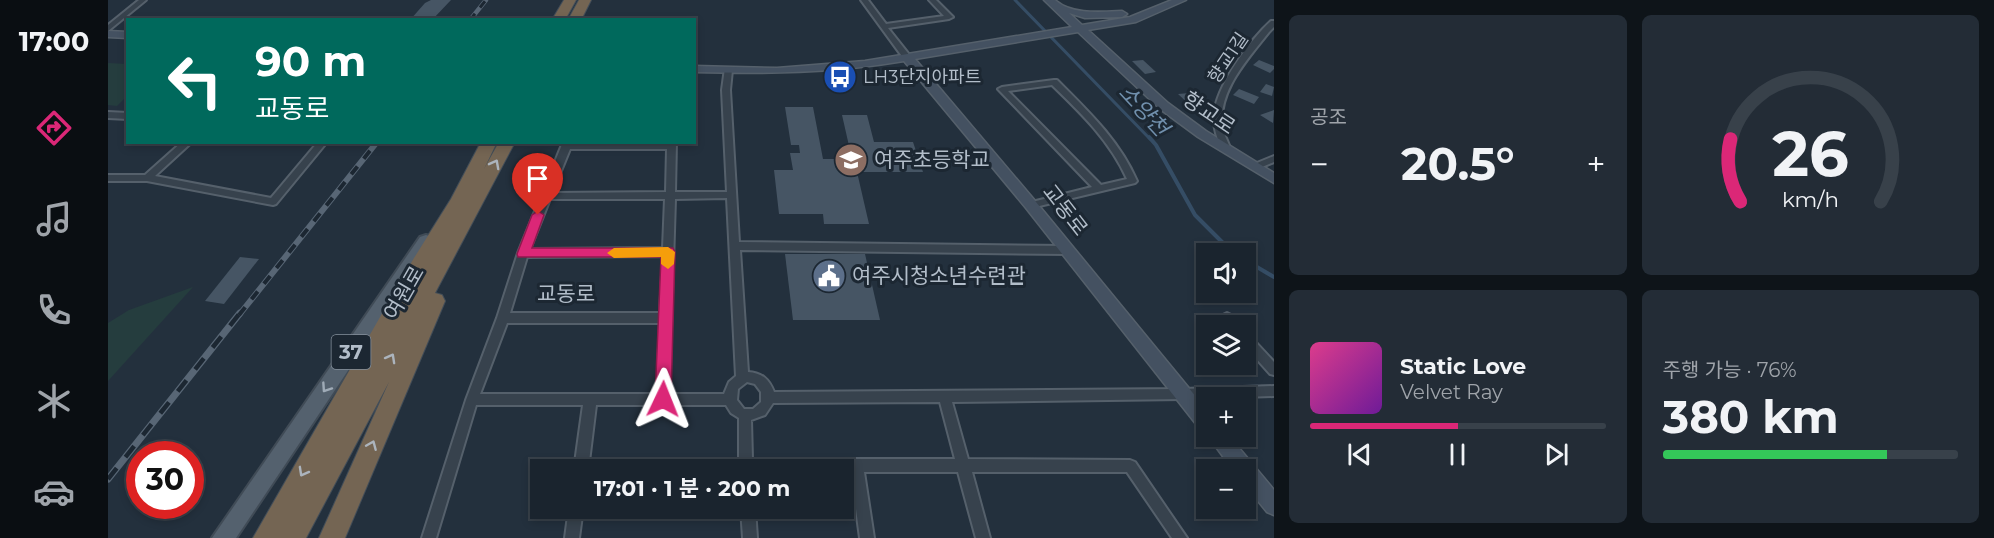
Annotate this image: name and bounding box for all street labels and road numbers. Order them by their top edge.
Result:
street label: 향교1길 [1203,29,1253,87]
street label: 향교로 [1178,86,1240,139]
street label: 교동로 [1038,179,1093,240]
street label: 여원로 [378,261,429,324]
street label: 교동로 [537,281,595,306]
road number: 37 [332,335,370,369]

